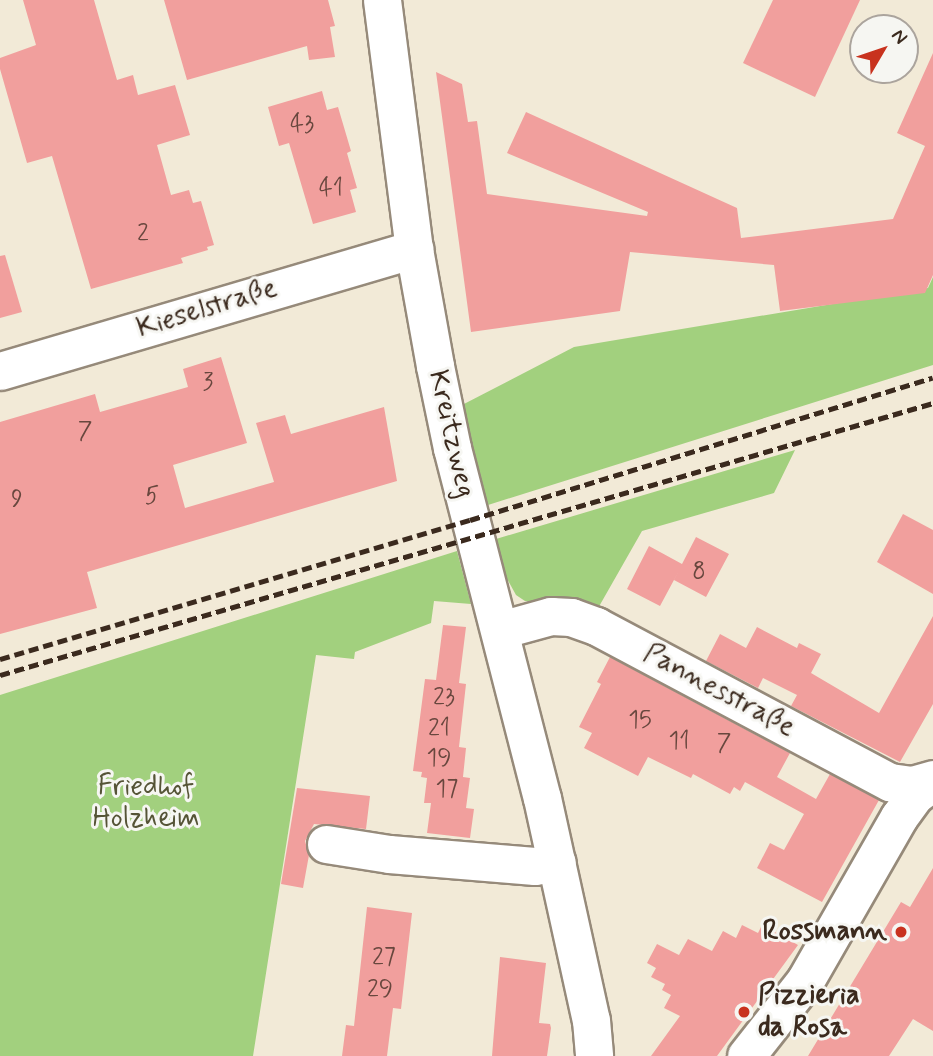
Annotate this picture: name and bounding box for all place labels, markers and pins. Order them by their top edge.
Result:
place label: Rossmann [762,915,887,949]
marker: Rossmann [893,924,909,940]
place label: Pizzieria da Rosa [758,979,860,1045]
marker: Pizzieria da Rosa [736,1004,752,1020]

